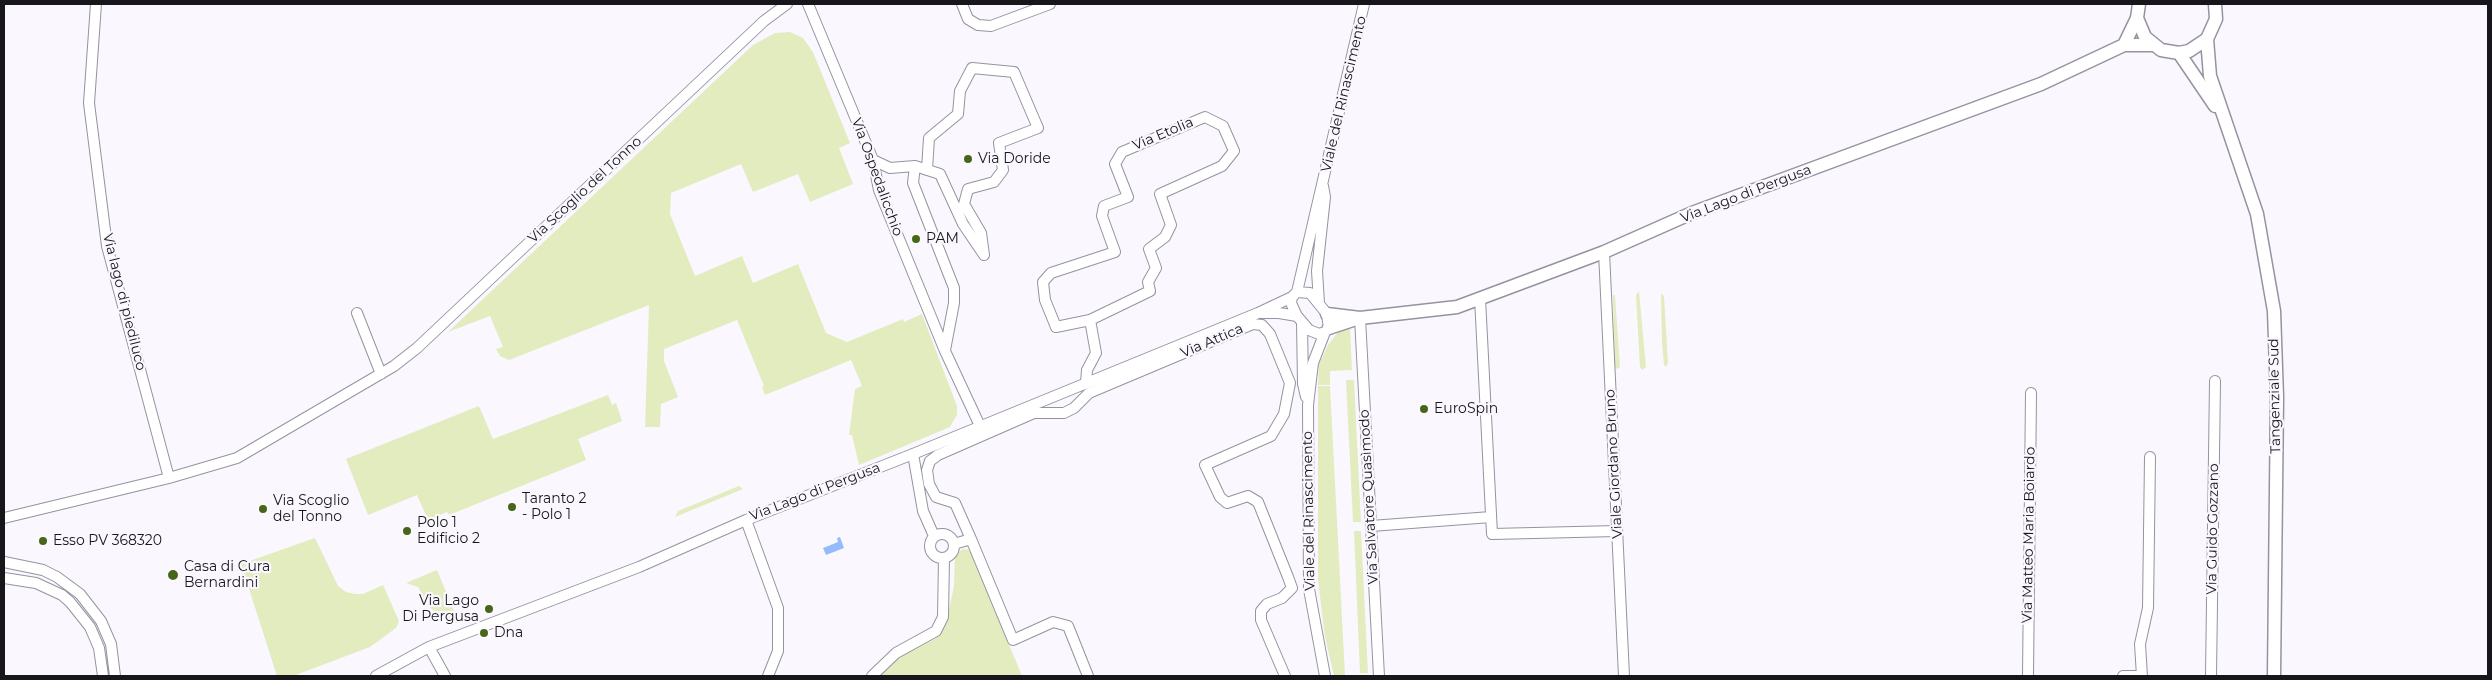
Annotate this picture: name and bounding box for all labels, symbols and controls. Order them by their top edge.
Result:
street label: Viale del Rinascimento [1318,14,1370,174]
street label: Via Etolia [1130,114,1196,154]
street label: Via Ospedalicchio [848,116,906,238]
street label: Via Scoglio del Tonno [525,133,645,247]
place label: Via Doride [978,151,1051,167]
marker: Via Doride [962,153,974,165]
street label: Via Lago di Pergusa [1678,161,1814,227]
place label: PAM [926,231,959,247]
street label: Via lago di piediluco [99,232,149,372]
marker: PAM [910,233,922,245]
street label: Via Attica [1178,320,1246,362]
street label: Tangenziale Sud [2266,338,2284,454]
street label: Viale Giordano Bruno [1602,389,1626,539]
place label: EuroSpin [1434,401,1498,417]
marker: EuroSpin [1418,403,1430,415]
street label: Via Salvatore Quasìmodo [1356,409,1382,585]
street label: Viale del Rinascimento [1299,431,1319,591]
street label: Via Matteo Maria Boiardo [2019,447,2039,623]
street label: Via Lago di Pergusa [747,459,883,525]
street label: Via Guido Gozzano [2203,463,2223,595]
place label: Taranto 2 - Polo 1 [522,491,586,524]
place label: Via Scoglio del Tonno [273,493,349,526]
marker: Taranto 2 - Polo 1 [506,501,518,513]
marker: Via Scoglio del Tonno [257,503,269,515]
place label: Polo 1 Edificio 2 [417,515,480,548]
marker: Polo 1 Edificio 2 [401,525,413,537]
place label: Esso PV 368320 [53,533,162,549]
marker: Esso PV 368320 [37,535,49,547]
place label: Casa di Cura Bernardini [184,559,270,592]
marker: Casa di Cura Bernardini [166,568,180,582]
place label: Via Lago Di Pergusa [402,593,479,626]
marker: Via Lago Di Pergusa [483,603,495,615]
place label: Dna [494,625,523,641]
marker: Dna [478,627,490,639]

